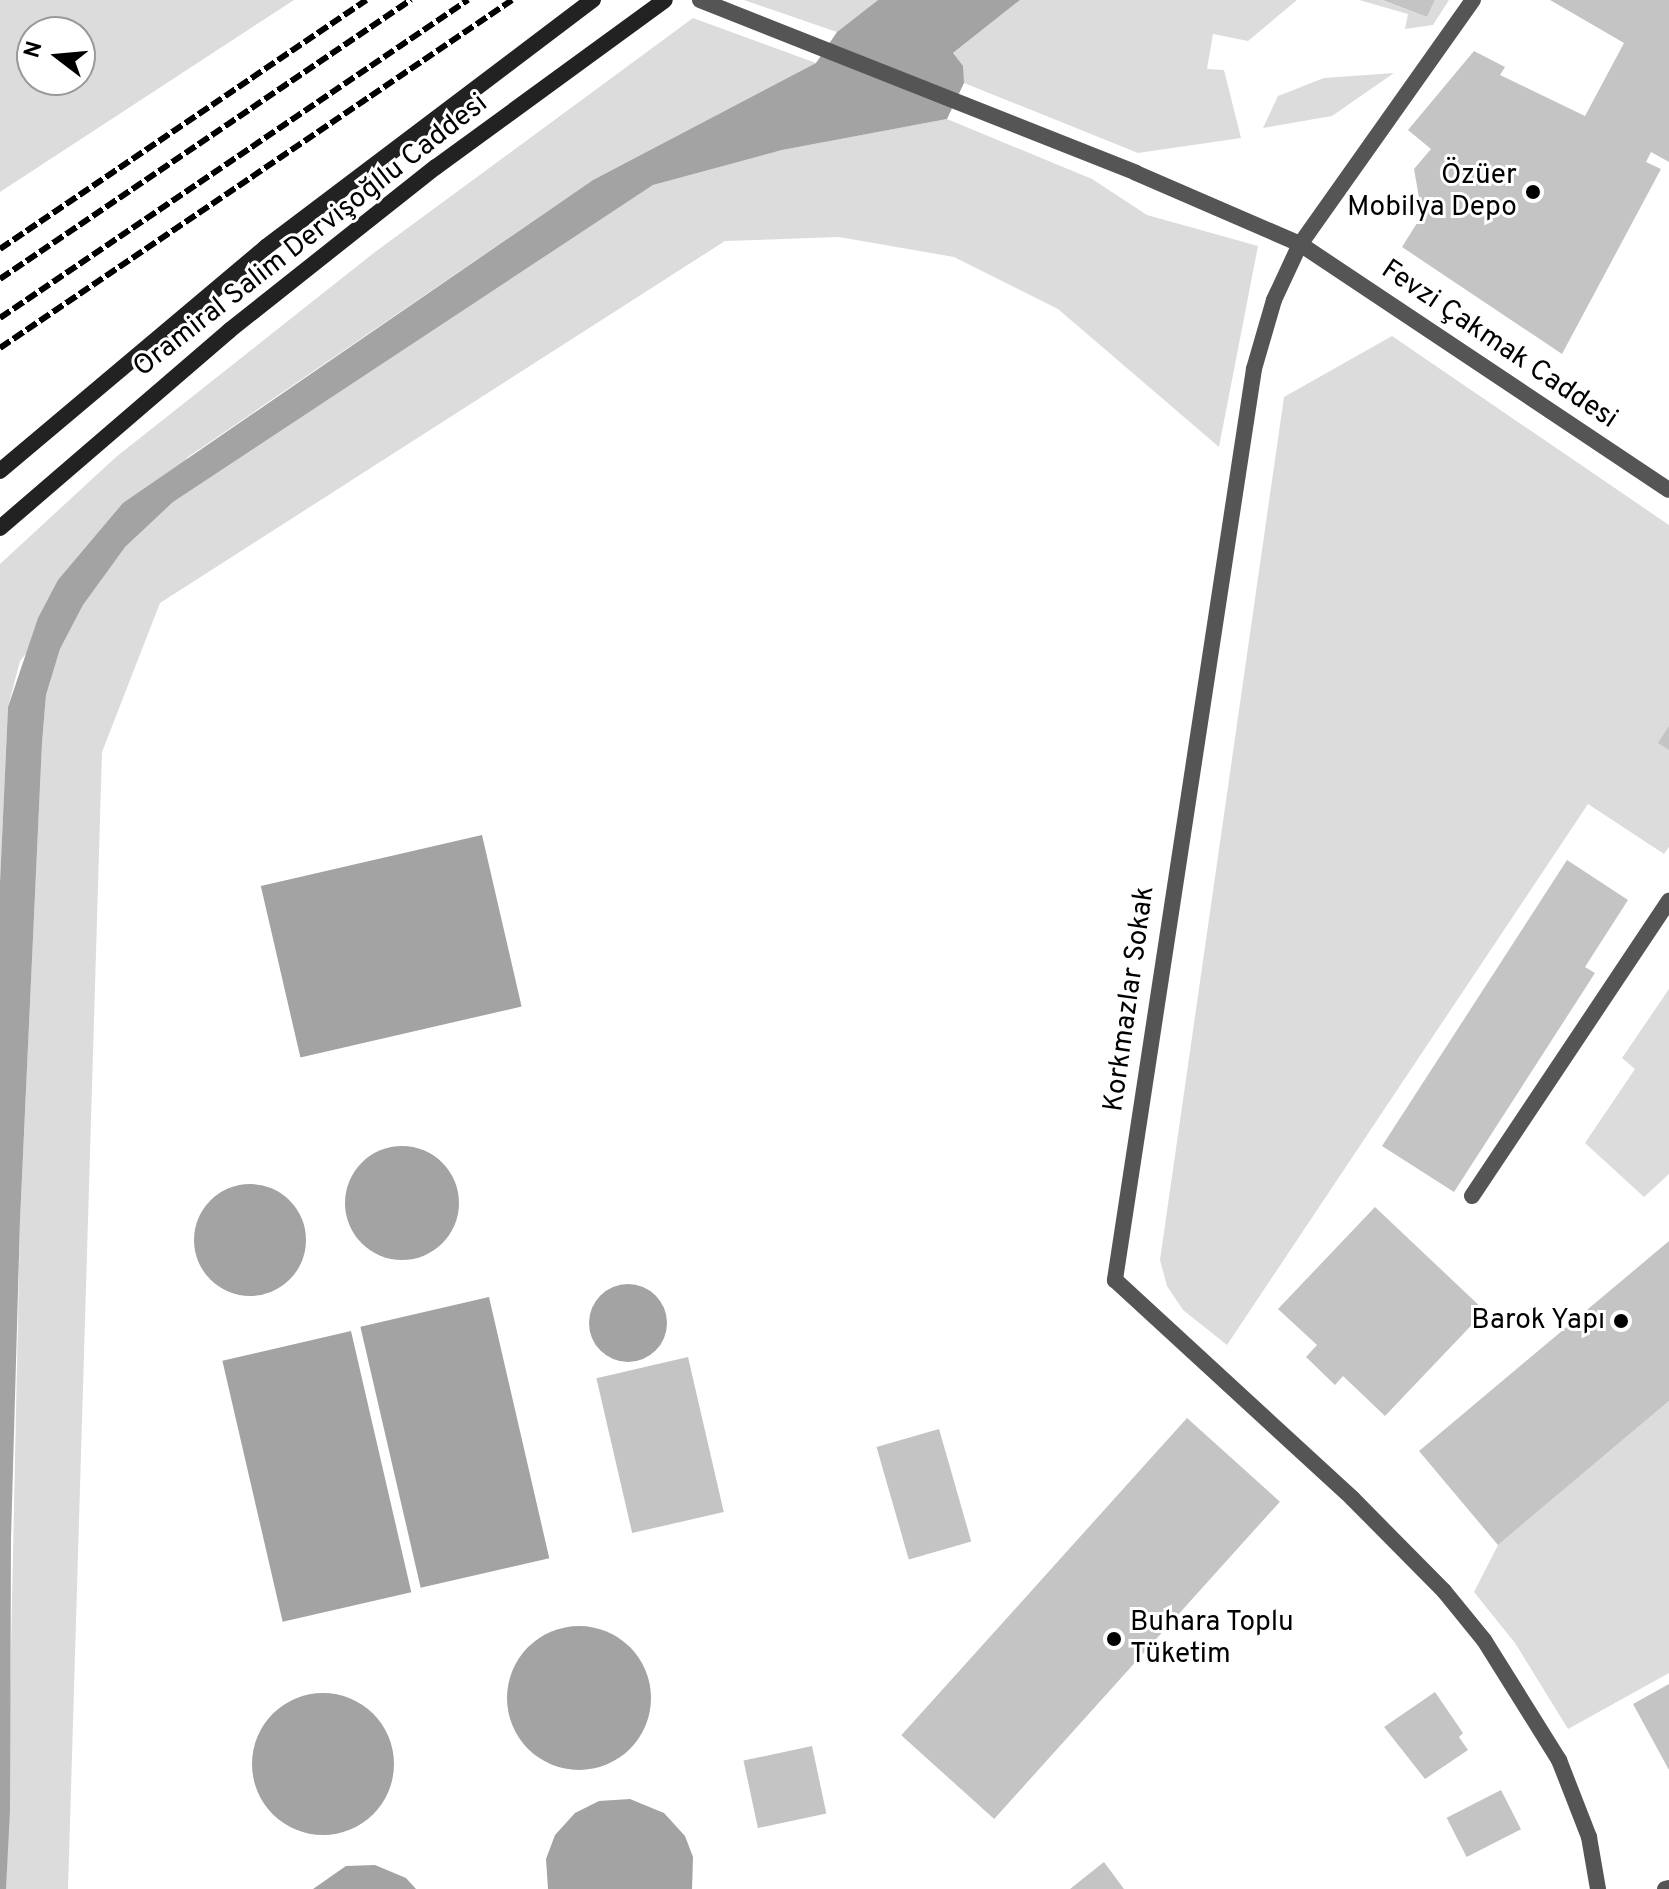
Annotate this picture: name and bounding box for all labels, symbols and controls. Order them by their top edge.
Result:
north arrow [16,16,96,96]
text: N [19,38,50,61]
street label: Oramiral Salim Dervişoğllu Caddesi [127,87,495,385]
place label: Özüer Mobilya Depo [1347,159,1517,225]
marker: Özüer Mobilya Depo [1524,183,1542,201]
street label: Fevzi Çakmak Caddesi [1375,253,1623,437]
street label: Korkmazlar Sokak [1098,884,1162,1114]
place label: Barok Yapı [1470,1304,1605,1338]
marker: Barok Yapı [1612,1312,1630,1330]
place label: Buhara Toplu Tüketim [1130,1606,1295,1672]
marker: Buhara Toplu Tüketim [1105,1630,1123,1648]

